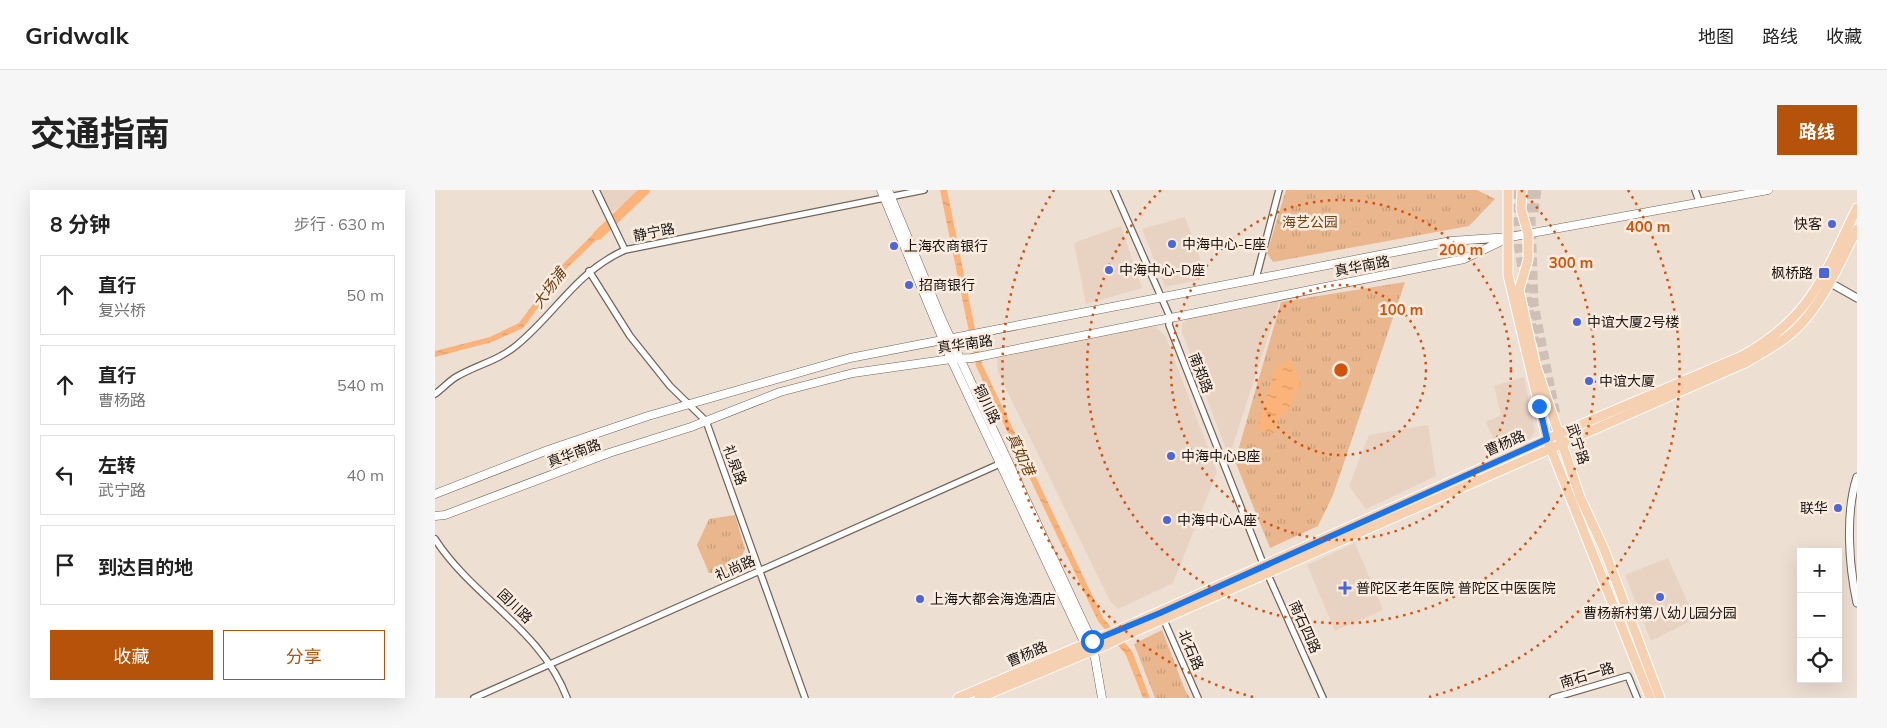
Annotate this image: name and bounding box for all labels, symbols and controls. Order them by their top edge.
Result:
text: Gridwalk [25,20,129,50]
text: 地图 [1698,25,1734,48]
text: 路线 [1762,25,1798,48]
text: 收藏 [1826,25,1862,48]
button: 路线 [1777,105,1857,155]
text: 交通指南 [30,111,170,155]
text: 8 分钟 [50,211,110,237]
park label: 海艺公园 [1282,213,1338,231]
text: 步行 · 630 m [294,214,385,234]
place label: 快客 [1794,215,1822,233]
text: 400 m [1626,217,1670,236]
marker: 快客 [1826,218,1838,230]
street label: 静宁路 [632,219,676,245]
place label: 中海中心-E座 [1182,235,1266,253]
place label: 上海农商银行 [904,237,988,255]
marker: 中海中心-E座 [1166,238,1178,250]
marker: 上海农商银行 [888,240,900,252]
text: 200 m [1439,240,1483,259]
street label: 真华南路 [1333,252,1391,280]
text: 300 m [1549,253,1593,272]
place label: 中海中心-D座 [1119,261,1205,279]
water label: 大场浦 [528,263,571,312]
marker: 中海中心-D座 [1103,264,1115,276]
place label: 枫桥路 [1771,264,1813,282]
marker: 枫桥路 [1817,266,1831,280]
text: 直行 [98,273,136,297]
place label: 招商银行 [919,276,975,294]
marker: 招商银行 [903,279,915,291]
icon: ahead [51,281,79,309]
text: 50 m [347,285,384,305]
text: 复兴桥 [98,300,146,320]
text: 100 m [1379,300,1423,319]
place label: 中谊大厦2号楼 [1587,313,1679,331]
marker: 中谊大厦2号楼 [1571,316,1583,328]
street label: 真华南路 [936,331,994,357]
street label: 南郑路 [1185,350,1217,396]
centre of rings [1332,361,1350,379]
text: 直行 [98,363,136,387]
icon: ahead [51,371,79,399]
place label: 中谊大厦 [1599,372,1655,390]
text: 540 m [337,375,384,395]
marker: 中谊大厦 [1583,375,1595,387]
street label: 铜川路 [970,381,1004,427]
text: 曹杨路 [98,390,146,410]
route end [1528,395,1551,418]
street label: 武宁路 [1563,421,1593,467]
street label: 曹杨路 [1482,426,1528,460]
water label: 真如港 [1003,430,1040,480]
street label: 真华南路 [545,435,603,471]
street label: 礼泉路 [719,442,751,488]
place label: 中海中心B座 [1181,447,1261,465]
marker: 中海中心B座 [1165,450,1177,462]
text: 左转 [98,453,136,477]
icon: left [51,461,79,489]
text: 40 m [347,465,384,485]
text: 武宁路 [98,480,146,500]
place label: 联华 [1800,499,1828,517]
marker: 联华 [1832,502,1844,514]
place label: 中海中心A座 [1177,511,1257,529]
marker: 中海中心A座 [1161,514,1173,526]
map controls [1797,548,1842,683]
button: + [1797,548,1842,593]
icon: arrive [51,551,79,579]
street label: 礼尚路 [712,551,758,585]
text: 到达目的地 [98,555,193,579]
place label: 普陀区老年医院 普陀区中医医院 [1356,579,1556,597]
marker: 普陀区老年医院 普陀区中医医院 [1338,581,1352,595]
street label: 固川路 [494,585,536,627]
place label: 上海大都会海逸酒店 [930,590,1056,608]
marker: 曹杨新村第八幼儿园分园 [1654,591,1666,603]
marker: 上海大都会海逸酒店 [914,593,926,605]
button: − [1797,593,1842,638]
street label: 南石四路 [1285,598,1325,656]
place label: 曹杨新村第八幼儿园分园 [1583,604,1737,622]
street label: 北石路 [1175,627,1207,673]
button: 收藏 [50,630,213,680]
button: 分享 [223,630,385,680]
route start [1081,630,1104,653]
street label: 曹杨路 [1004,638,1050,670]
button: locate [1797,638,1842,683]
street label: 南石一路 [1558,658,1616,692]

